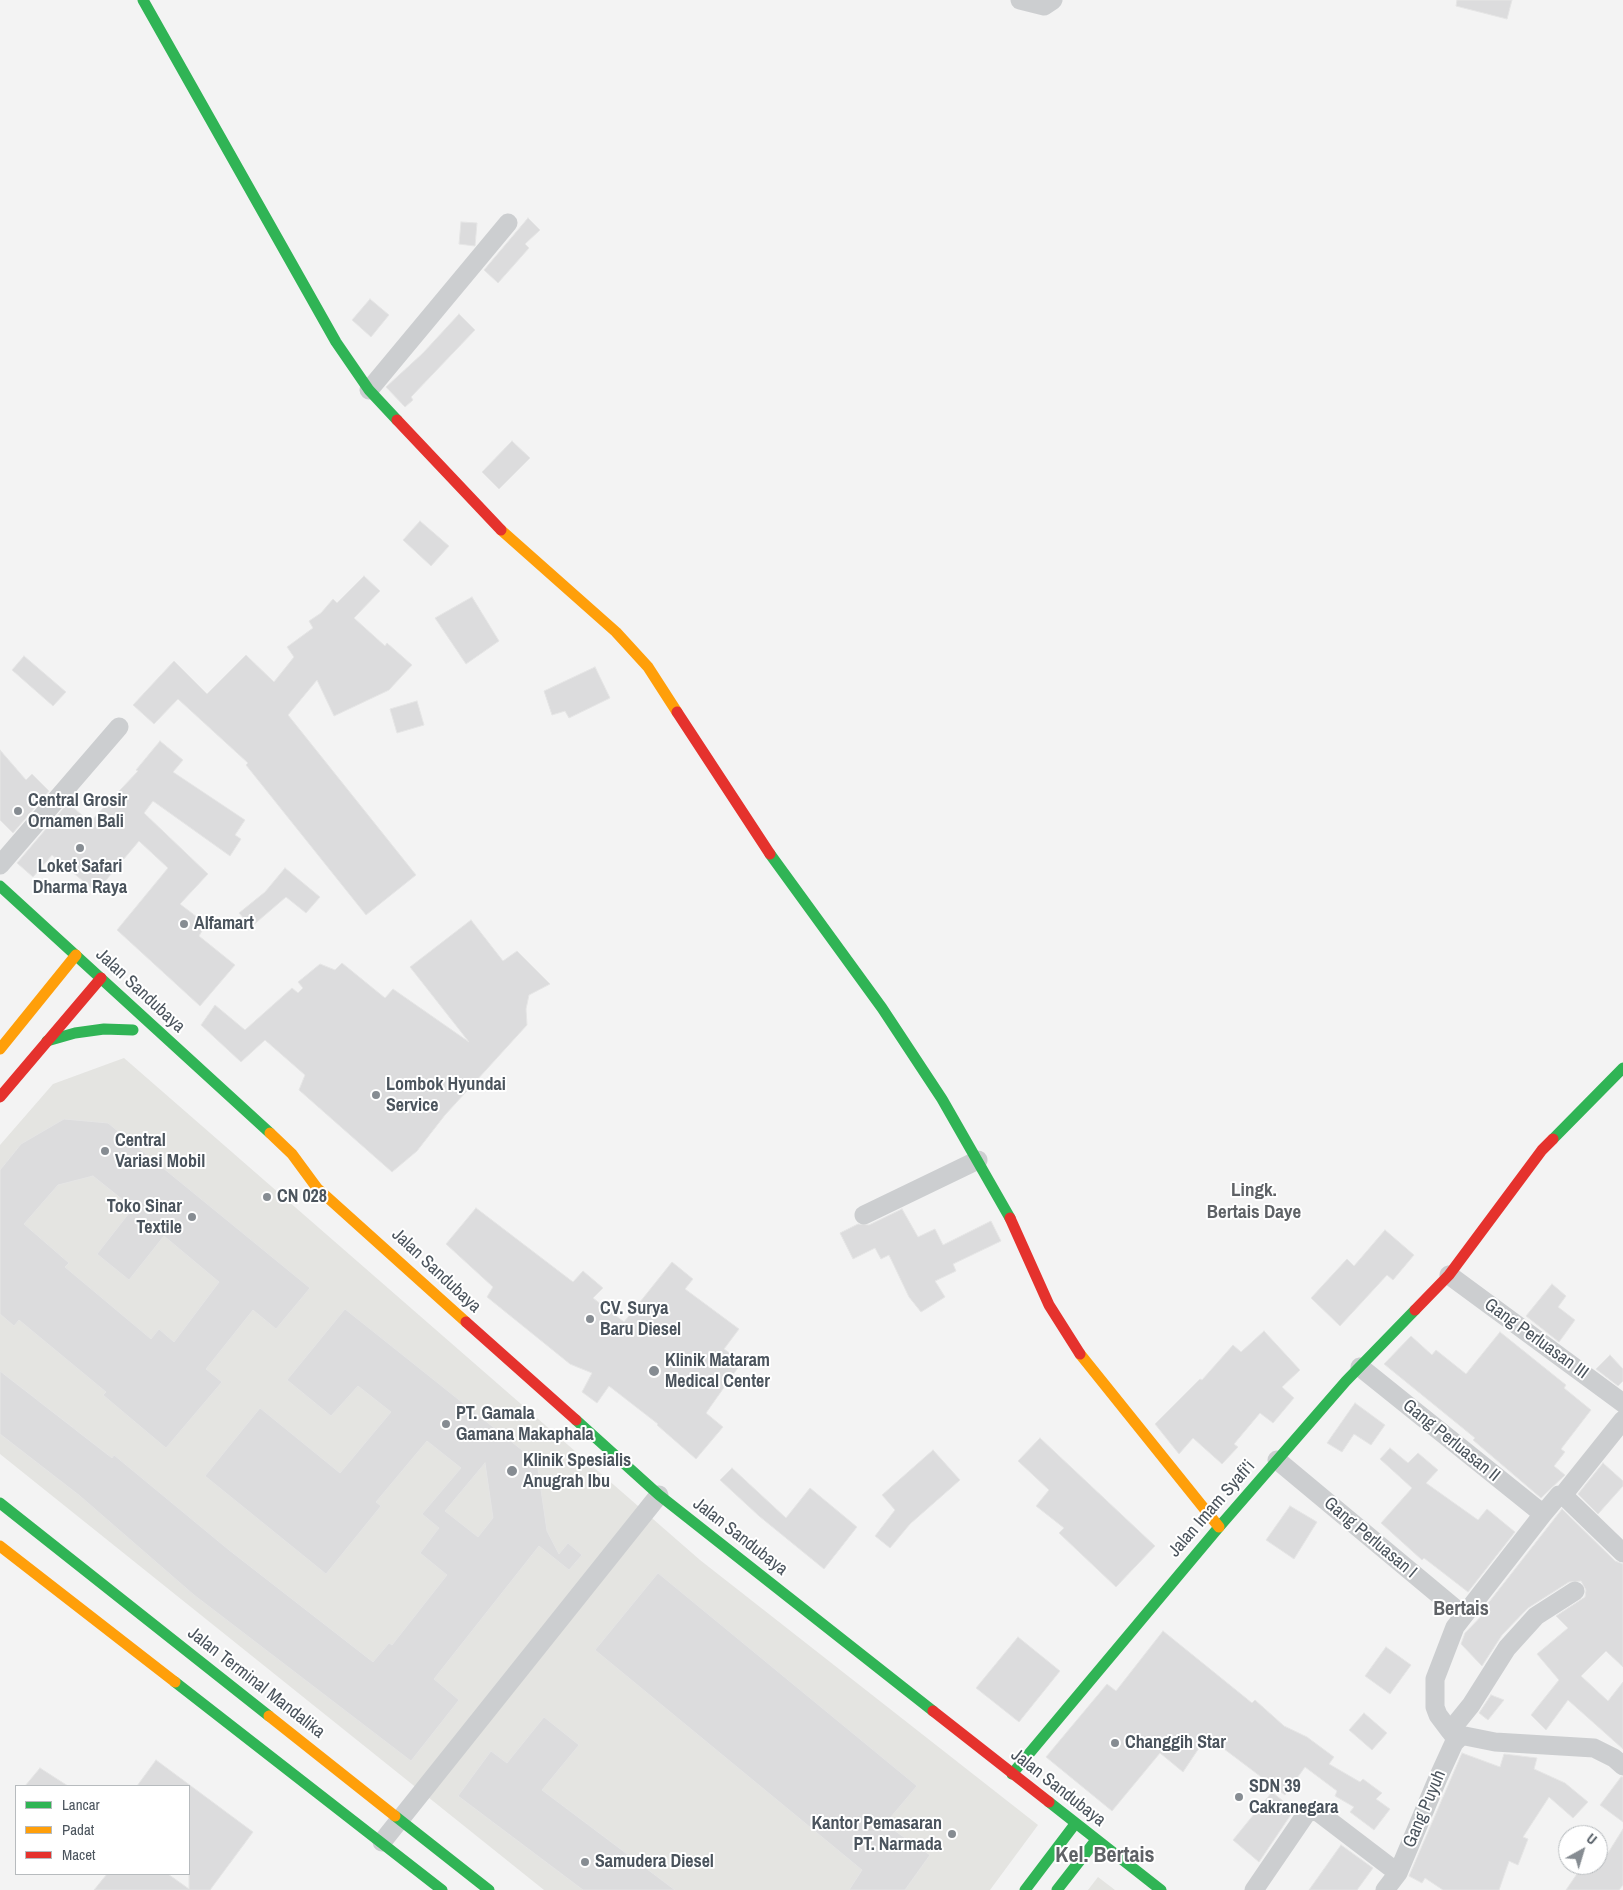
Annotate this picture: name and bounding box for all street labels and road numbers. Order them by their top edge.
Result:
street label: Jalan Sandubaya [91,944,189,1038]
street label: Jalan Sandubaya [387,1224,485,1318]
street label: Gang Perluasan III [1480,1294,1592,1384]
street label: Gang Perluasan II [1398,1395,1504,1487]
street label: Jalan Imam Syafi'i [1164,1456,1260,1562]
street label: Jalan Sandubaya [688,1493,792,1581]
street label: Gang Perluasan I [1319,1493,1421,1583]
street label: Jalan Terminal Mandalika [183,1623,329,1743]
street label: Jalan Sandubaya [1006,1744,1110,1832]
street label: Gang Puyuh [1399,1767,1451,1851]

